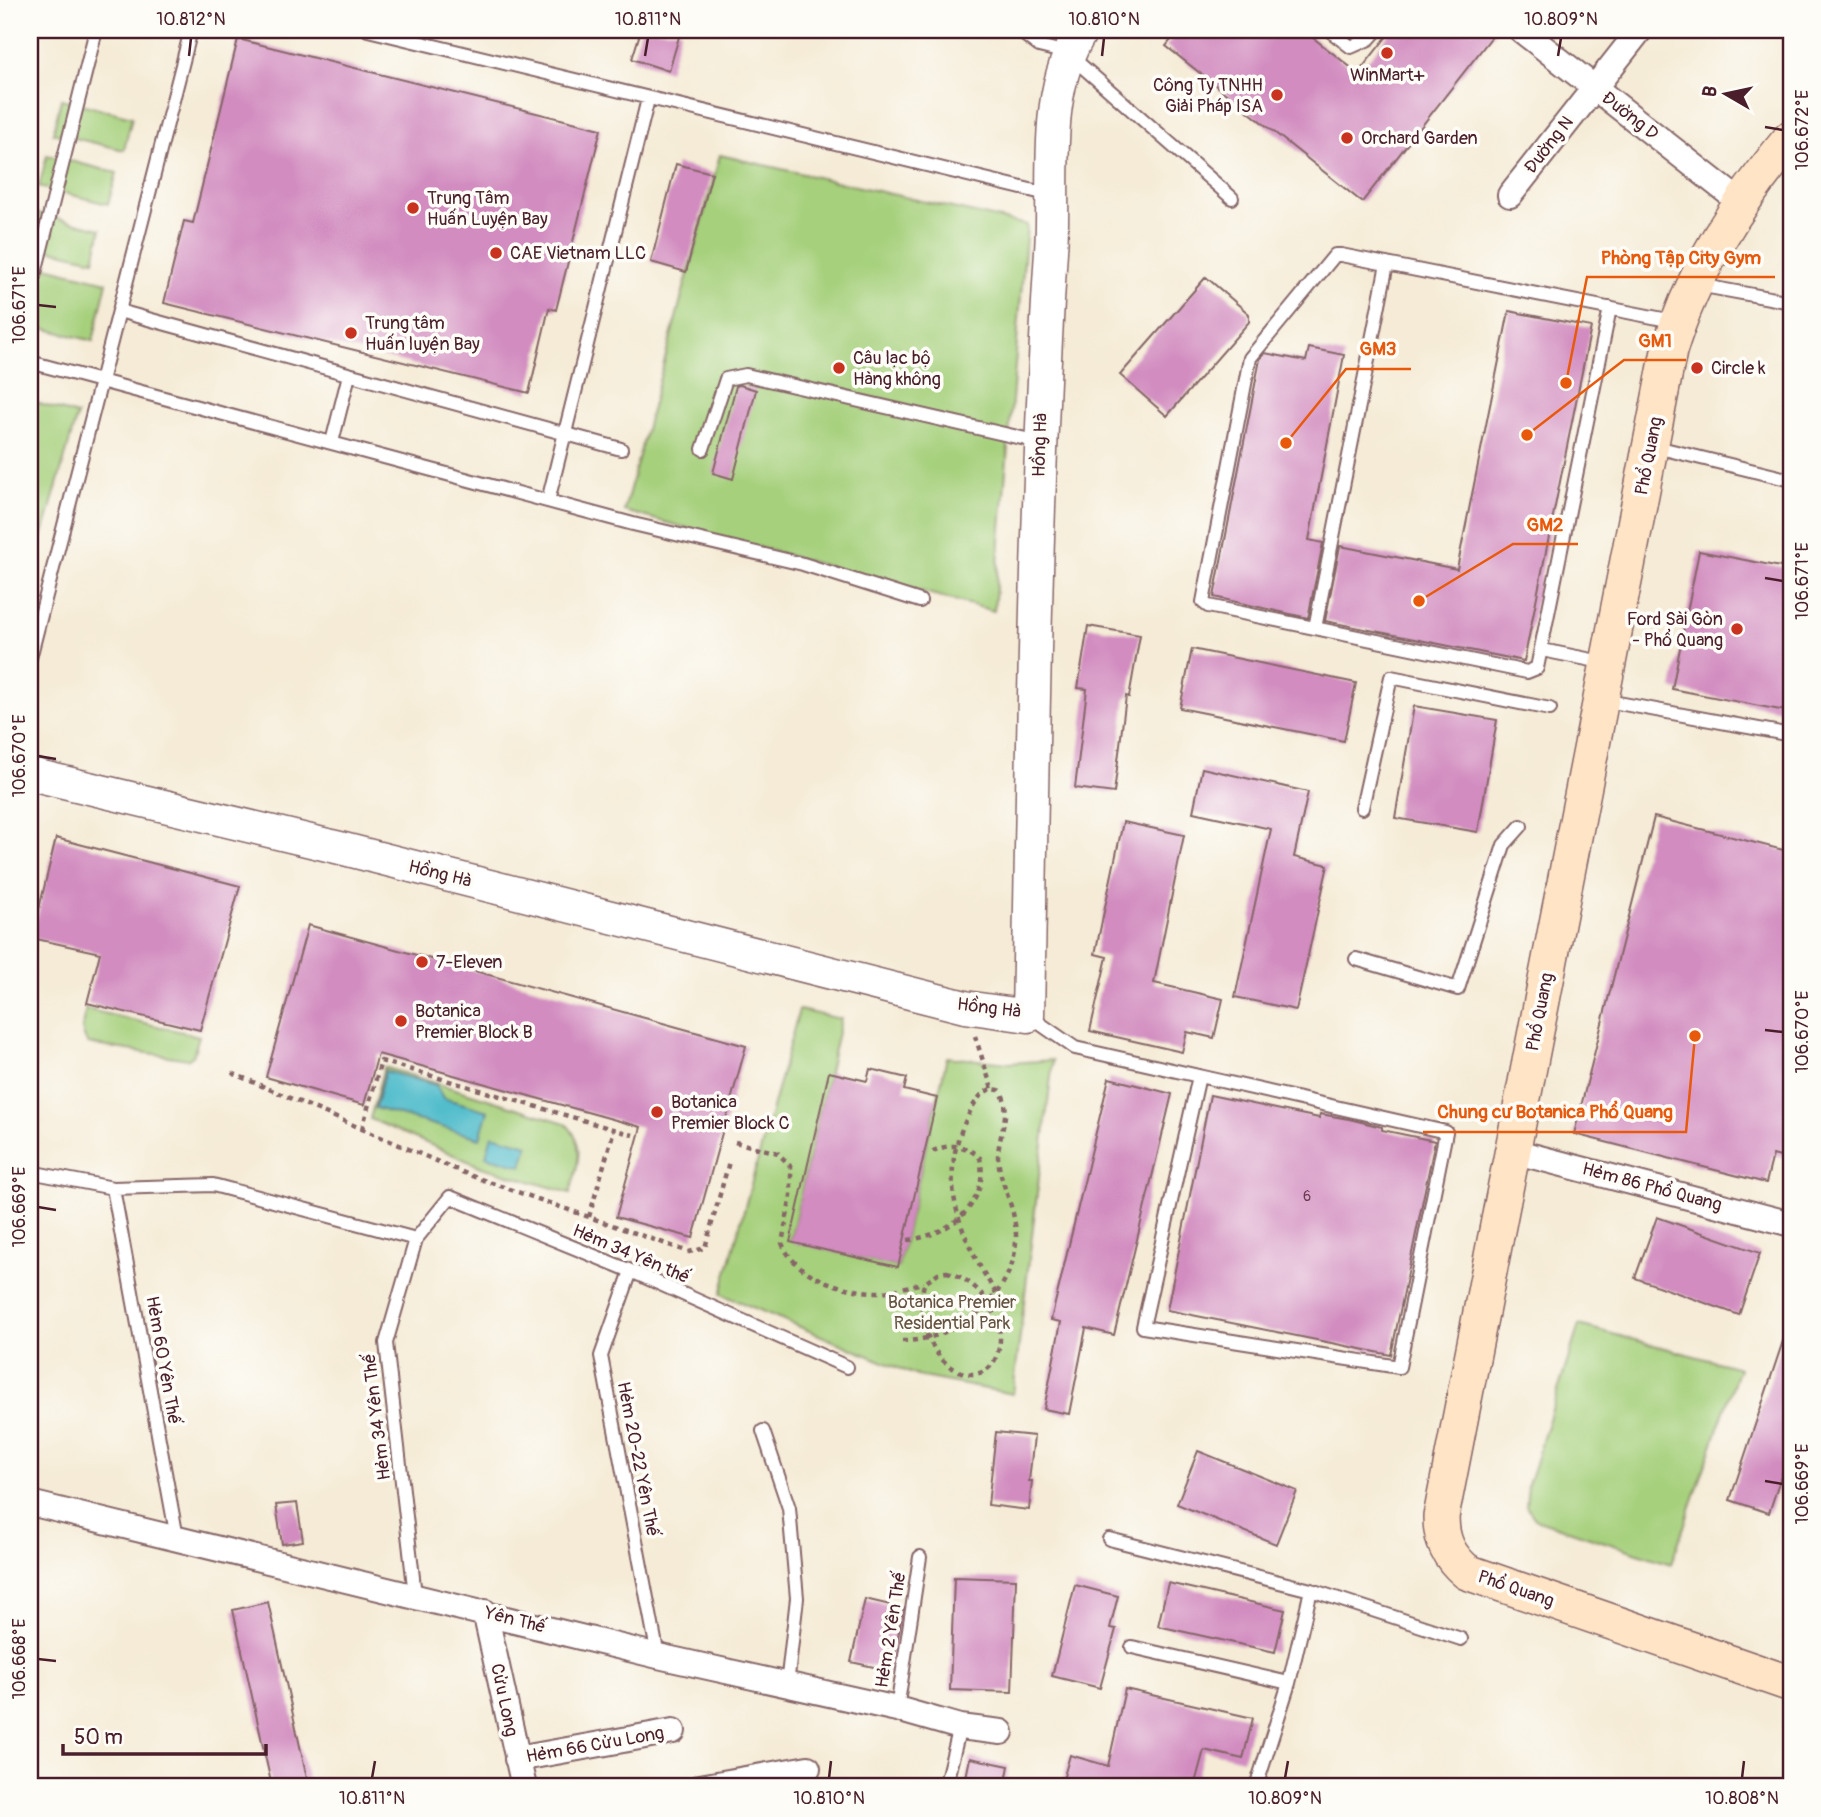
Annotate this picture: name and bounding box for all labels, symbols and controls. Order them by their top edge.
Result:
text: 10.812°N [156,8,226,31]
text: 10.811°N [615,8,681,31]
text: 10.810°N [1068,8,1140,31]
text: 10.809°N [1524,8,1598,31]
marker: WinMart+ [1379,45,1395,61]
north arrow [1692,60,1762,130]
place label: WinMart+ [1350,64,1425,87]
place label: Công Ty TNHH Giải Pháp ISA [1153,74,1263,118]
text: B [1698,84,1723,99]
marker: Công Ty TNHH Giải Pháp ISA [1269,87,1285,103]
street label: Đường D [1597,87,1663,145]
text: 106.672°E [1791,90,1814,170]
street label: Đường N [1519,112,1579,178]
place label: Orchard Garden [1361,127,1478,150]
marker: Orchard Garden [1339,130,1355,146]
place label: Trung Tâm Huấn Luyện Bay [427,187,548,231]
marker: Trung Tâm Huấn Luyện Bay [405,200,421,216]
callout: Phòng Tập City Gym [1587,237,1775,277]
place label: CAE Vietnam LLC [510,242,646,265]
marker: CAE Vietnam LLC [488,245,504,261]
text: Phòng Tập City Gym [1601,246,1761,270]
text: 106.671°E [8,266,31,344]
place label: Trung tâm Huấn luyện Bay [365,312,480,356]
callout: GM1 [1624,320,1686,360]
marker: Trung tâm Huấn luyện Bay [343,325,359,341]
callout: GM3 [1346,329,1411,369]
text: GM1 [1638,329,1672,353]
text: GM3 [1360,337,1396,361]
place label: Câu lạc bộ Hàng không [853,347,941,391]
place label: Circle k [1711,357,1766,380]
marker: Câu lạc bộ Hàng không [831,360,847,376]
marker: Circle k [1689,360,1705,376]
street label: Hồng Hà [1027,413,1053,477]
street label: Phổ Quang [1629,415,1668,497]
callout: GM2 [1513,504,1578,544]
text: GM2 [1527,513,1564,537]
text: 106.671°E [1791,542,1814,620]
place label: Ford Sài Gòn - Phổ Quang [1627,608,1723,652]
marker: Ford Sài Gòn - Phổ Quang [1729,621,1745,637]
text: 106.670°E [8,714,31,798]
street label: Hồng Hà [406,855,474,893]
place label: 7-Eleven [436,951,503,974]
marker: 7-Eleven [414,954,430,970]
street label: Phổ Quang [1520,971,1559,1053]
text: 106.670°E [1791,990,1814,1074]
street label: Hồng Hà [956,993,1022,1023]
place label: Botanica Premier Block B [415,1000,533,1044]
marker: Botanica Premier Block B [393,1013,409,1029]
place label: Botanica Premier Block C [671,1091,790,1135]
callout: Chung cư Botanica Phổ Quang [1423,1092,1686,1132]
text: Chung cư Botanica Phổ Quang [1437,1100,1673,1124]
marker: Botanica Premier Block C [649,1104,665,1120]
street label: Hẻm 86 Phổ Quang [1580,1156,1725,1217]
text: 106.669°E [8,1166,31,1248]
house number: 6 [1303,1188,1311,1205]
street label: Hẻm 34 Yên thế [569,1219,693,1289]
park label: Botanica Premier Residential Park [888,1291,1017,1335]
street label: Hẻm 60 Yên Thế [140,1294,186,1426]
street label: Hẻm 34 Yên Thế [358,1352,396,1482]
street label: Hẻm 20-22 Yên Thế [612,1380,664,1539]
text: 106.669°E [1791,1443,1814,1525]
street label: Phổ Quang [1475,1564,1558,1613]
street label: Hẻm 2 Yên Thế [870,1570,912,1690]
street label: Yên Thế [481,1601,548,1639]
text: 106.668°E [8,1618,31,1700]
street label: Cửu Long [485,1661,523,1739]
scale bar [63,1712,266,1756]
street label: Hẻm 66 Cửu Long [524,1722,666,1768]
text: 50 m [74,1724,123,1751]
text: 10.811°N [339,1787,405,1810]
text: 10.810°N [793,1787,865,1810]
text: 10.809°N [1248,1787,1322,1810]
text: 10.808°N [1705,1787,1779,1810]

